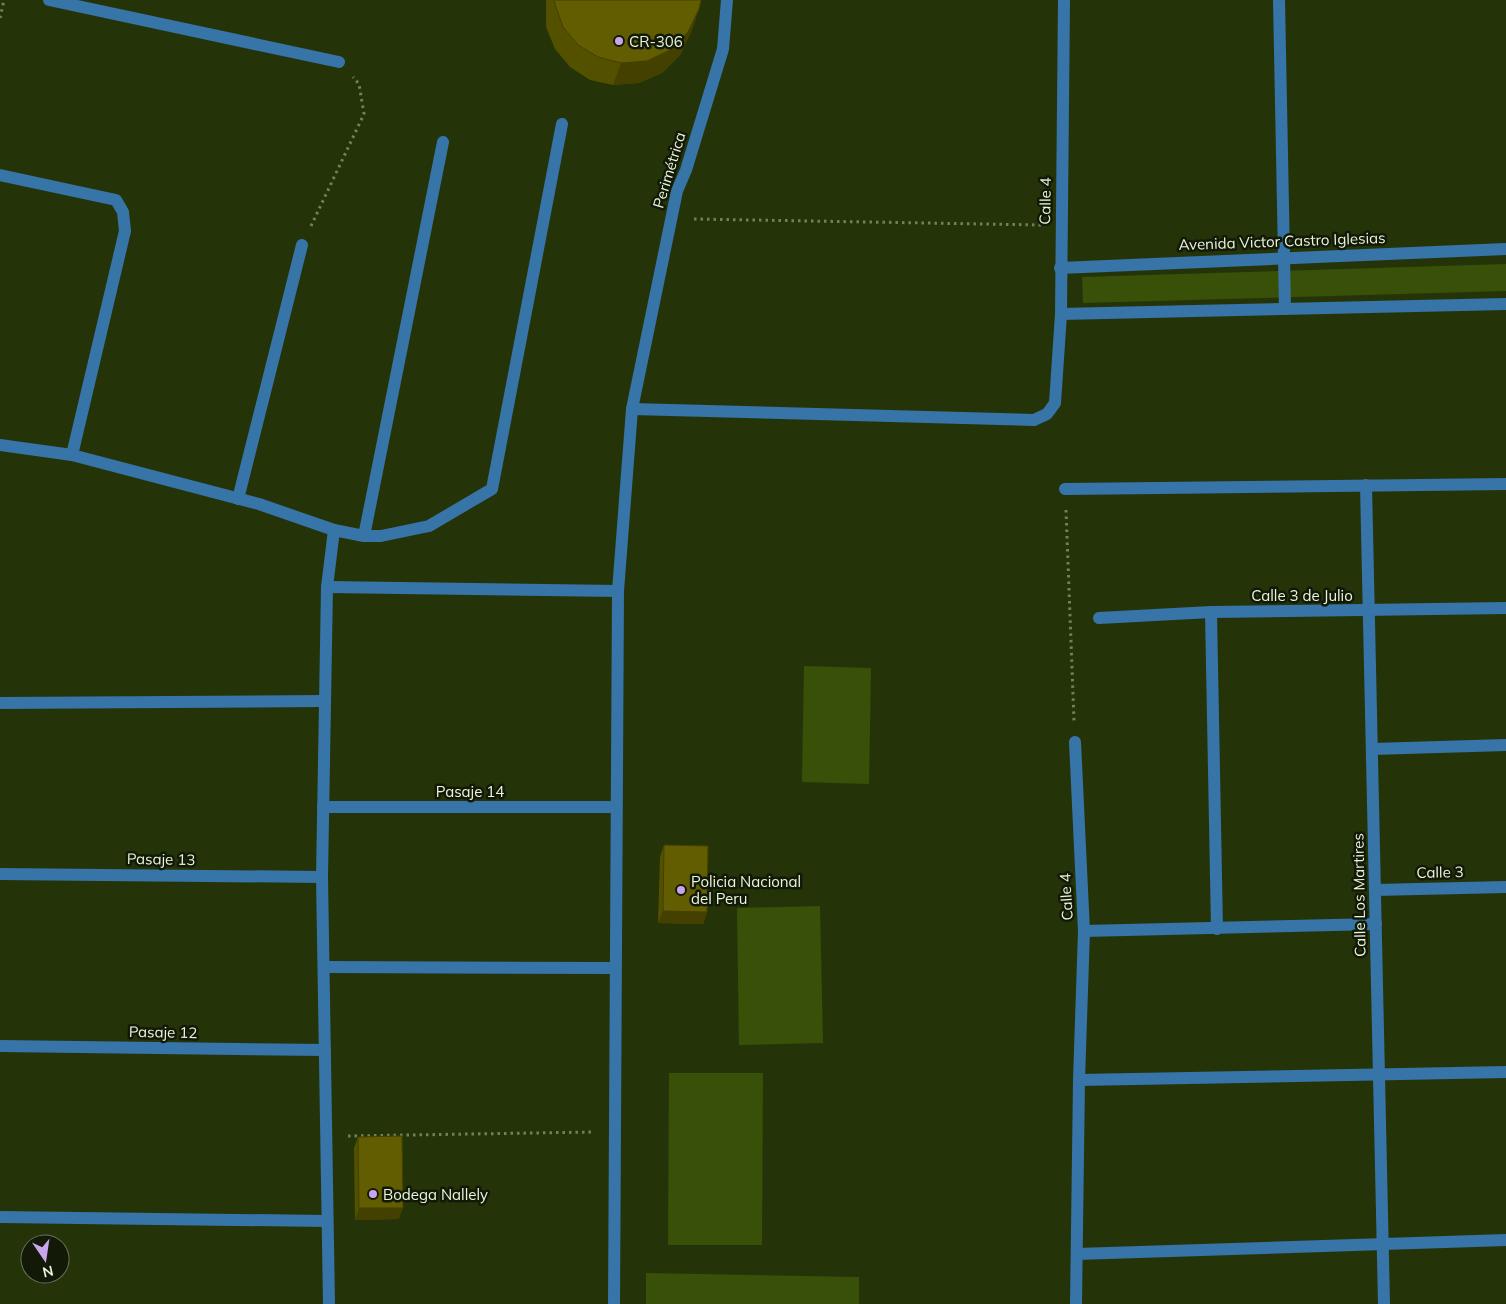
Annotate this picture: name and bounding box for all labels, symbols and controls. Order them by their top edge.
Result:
place label: CR-306 [629,32,683,51]
marker: CR-306 [613,35,625,47]
street label: Perimétrica [648,130,690,210]
street label: Calle 4 [1035,177,1055,225]
street label: Avenida Victor Castro Iglesias [1178,228,1386,254]
street label: Calle 3 de Julio [1251,586,1353,605]
street label: Pasaje 14 [436,782,504,801]
street label: Calle Los Martires [1348,833,1370,957]
street label: Pasaje 13 [127,849,195,869]
street label: Calle 3 [1416,862,1464,882]
place label: Policia Nacional del Peru [691,872,801,908]
street label: Calle 4 [1055,873,1077,921]
marker: Policia Nacional del Peru [675,884,687,896]
street label: Pasaje 12 [129,1022,197,1042]
place label: Bodega Nallely [383,1185,488,1204]
marker: Bodega Nallely [367,1188,379,1200]
north arrow [20,1234,70,1284]
text: N [41,1262,55,1282]

